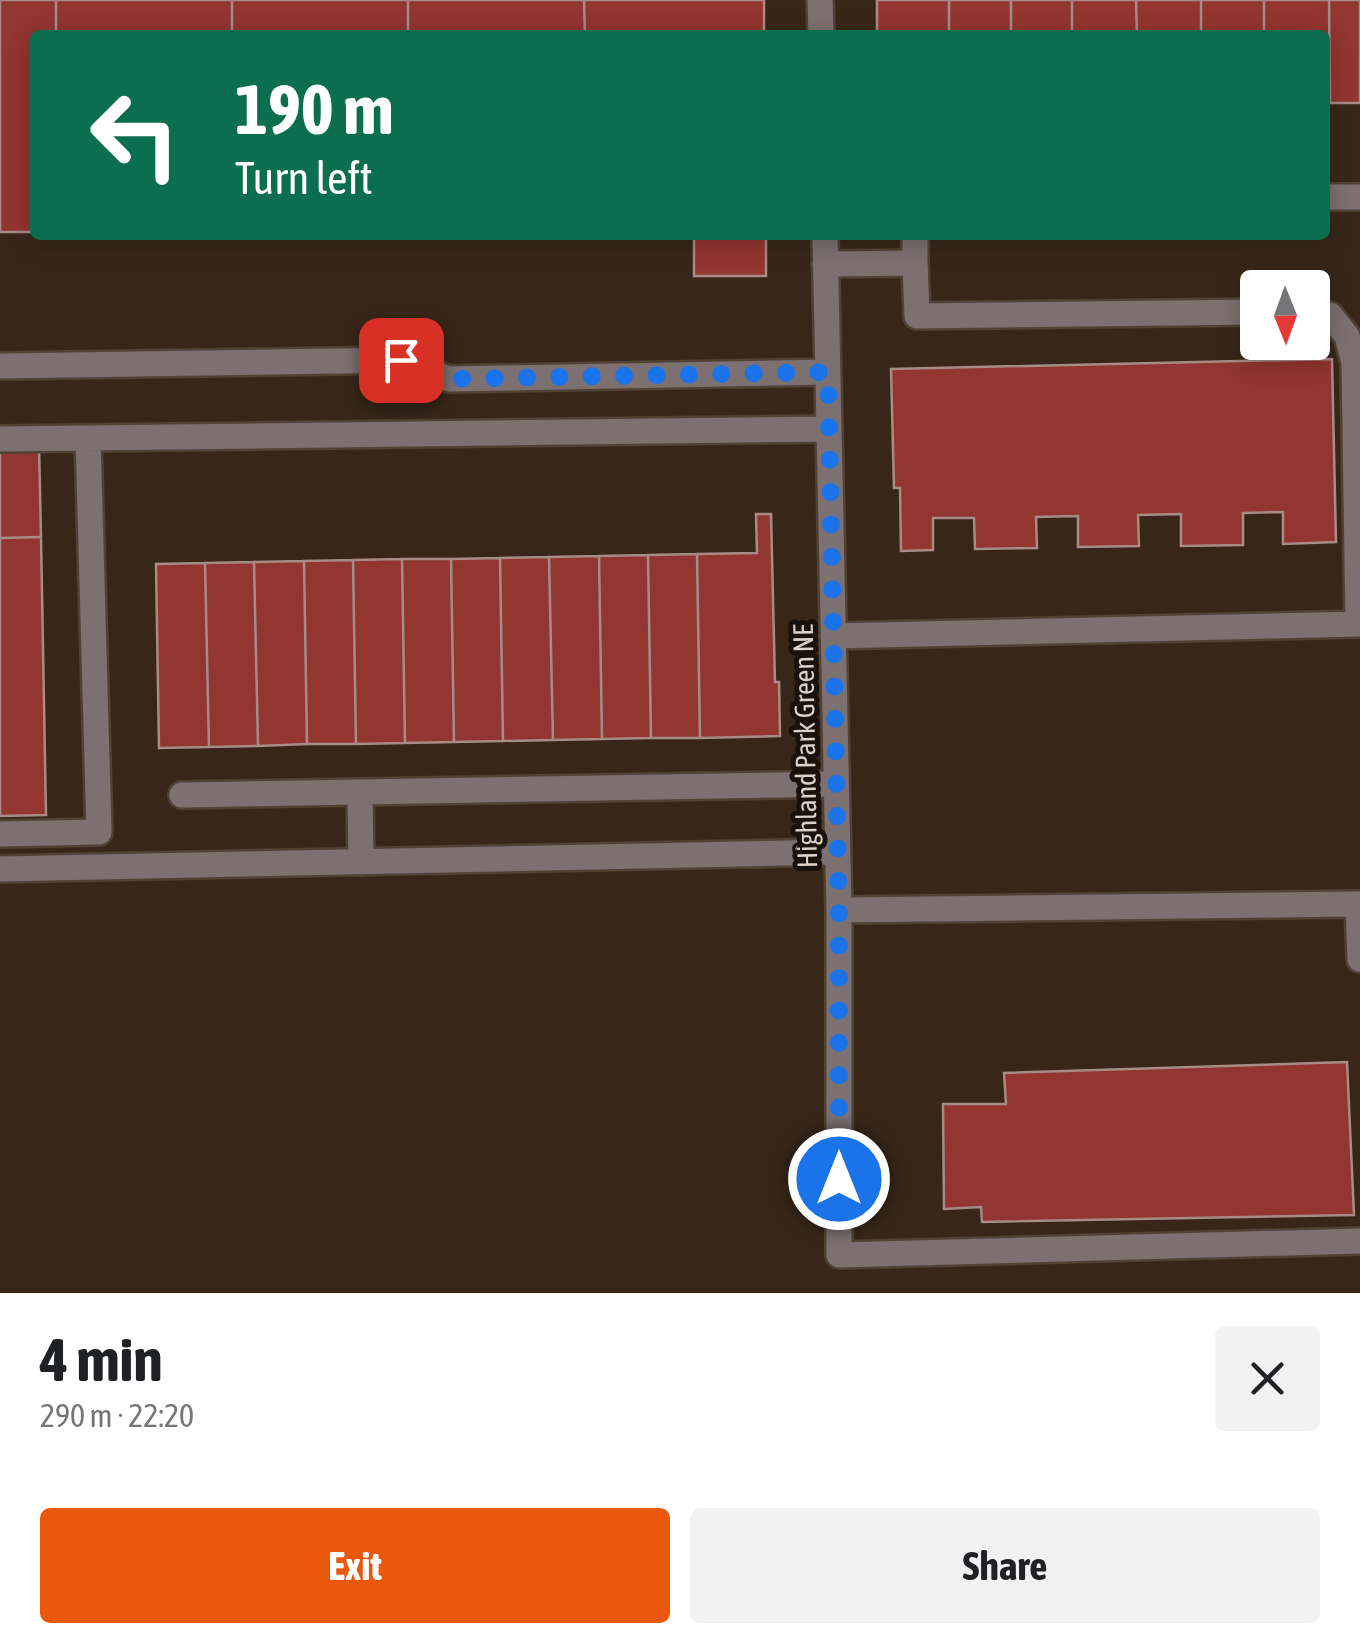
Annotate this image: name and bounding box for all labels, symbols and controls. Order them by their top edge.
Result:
text: 190 m [235,69,394,149]
icon: left [70,70,200,200]
text: Turn left [235,152,373,204]
north arrow [1240,270,1330,360]
map controls [1240,270,1330,360]
pin [359,318,444,403]
icon: arrive [374,333,429,388]
street label: Highland Park Green NE [787,624,823,868]
position arrow [787,1127,891,1231]
text: 4 min [40,1325,163,1394]
button: close [1215,1326,1320,1431]
text: 290 m · 22:20 [40,1397,194,1434]
button: Exit [40,1508,670,1623]
button: Share [690,1508,1320,1623]

